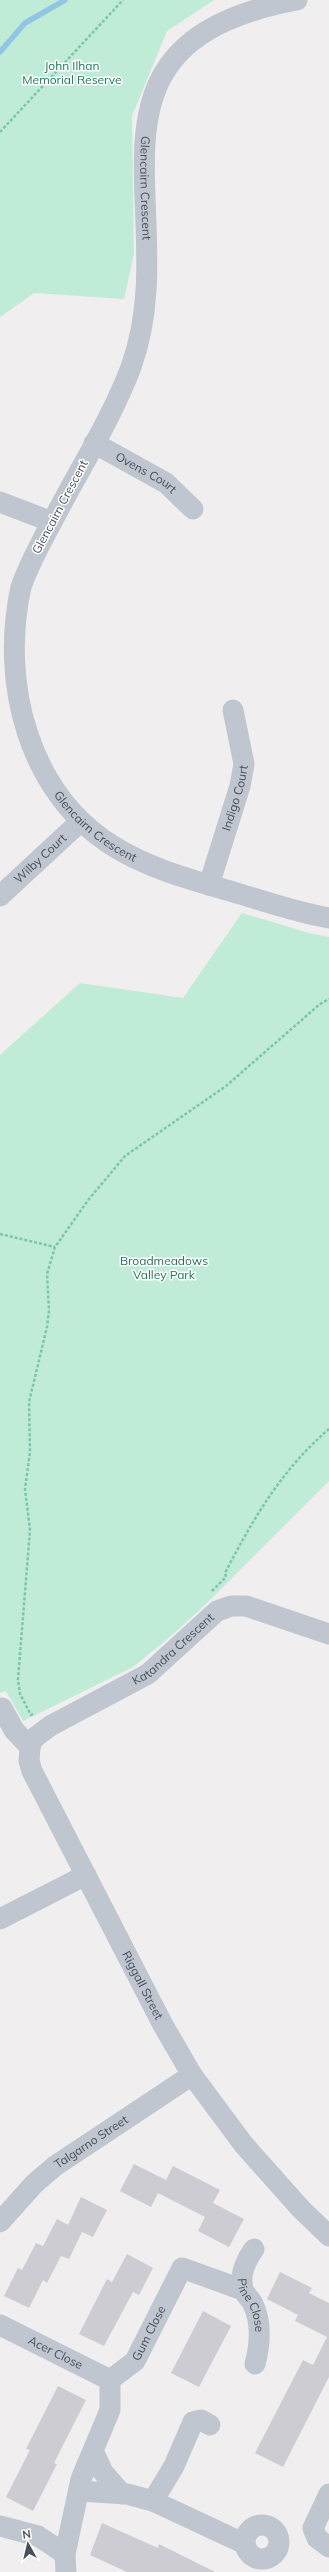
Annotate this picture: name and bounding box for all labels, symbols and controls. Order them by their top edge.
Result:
park label: John Ilhan Memorial Reserve [22,58,122,87]
street label: Glencairn Crescent [137,136,155,240]
street label: Ovens Court [113,448,180,496]
street label: Glencairn Crescent [28,457,91,556]
street label: Indigo Court [218,764,251,833]
street label: Glencairn Crescent [51,788,139,865]
street label: Wilby Court [11,830,69,886]
park label: Broadmeadows Valley Park [120,1253,208,1282]
street label: Katandra Crescent [129,1609,217,1688]
street label: Riggall Street [119,1948,167,2022]
street label: Talgarno Street [51,2112,131,2171]
street label: Pine Close [235,2278,267,2332]
street label: Gum Close [128,2303,169,2363]
street label: Acer Close [26,2332,85,2372]
north arrow [8,2524,48,2564]
text: N [22,2527,32,2542]

